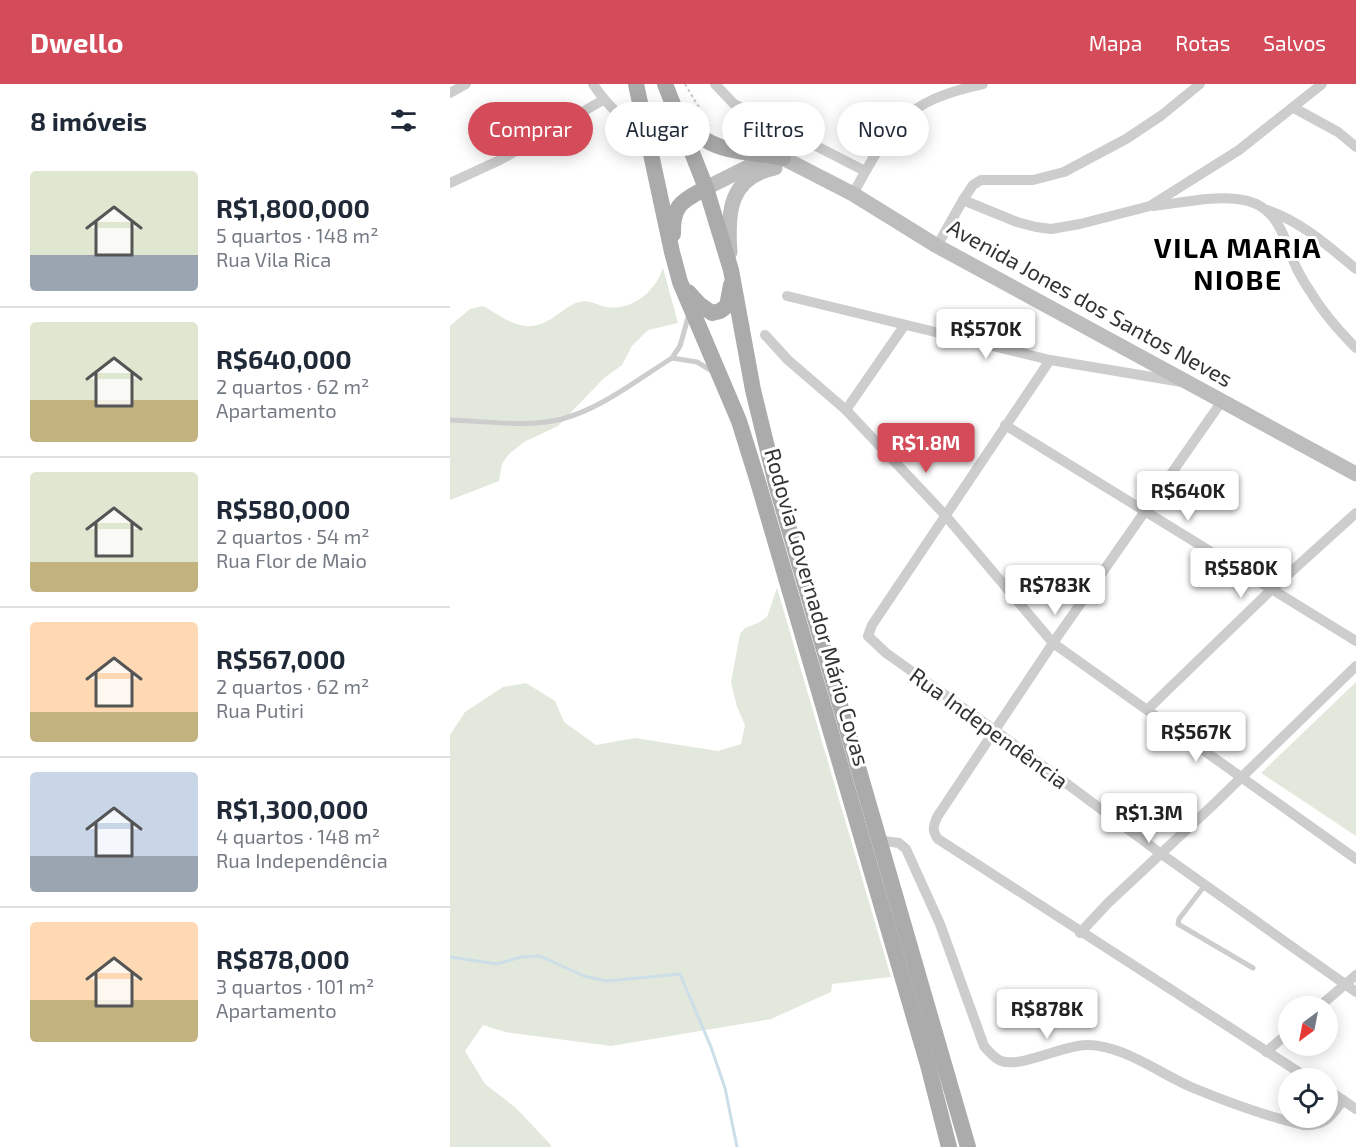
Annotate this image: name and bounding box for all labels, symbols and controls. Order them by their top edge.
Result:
text: Dwello [30,25,123,59]
text: Mapa [1089,30,1142,55]
text: Rotas [1175,30,1230,55]
text: Salvos [1263,30,1326,55]
chip: Comprar [468,102,593,156]
chip: Alugar [605,102,710,156]
chip: Filtros [722,102,825,156]
chip: Novo [837,102,929,156]
icon: filters [387,104,420,137]
text: 8 imóveis [30,105,147,136]
text: R$1,800,000 [216,192,370,223]
icon: home [78,195,150,267]
street label: Avenida Jones dos Santos Neves [943,213,1237,391]
text: 5 quartos · 148 m² [216,223,378,247]
district label: VILA MARIA NIOBE [1154,230,1322,296]
text: Rua Vila Rica [216,247,331,271]
pin: R$570K [937,309,1035,360]
text: R$570K [950,316,1022,340]
text: R$640,000 [216,343,352,374]
icon: home [78,346,150,418]
text: 2 quartos · 62 m² [216,374,369,398]
text: Apartamento [216,398,337,422]
pin: R$1.8M [877,423,975,474]
text: R$1.8M [892,430,960,454]
street label: Rodovia Governador Mário Covas [760,445,876,769]
pin: R$640K [1139,471,1237,522]
text: R$640K [1151,478,1225,502]
text: R$580,000 [216,493,350,524]
icon: home [78,496,150,568]
text: 2 quartos · 54 m² [216,524,370,548]
text: Rua Flor de Maio [216,548,367,572]
pin: R$580K [1192,548,1290,599]
text: R$580K [1204,555,1278,579]
pin: R$783K [1006,565,1104,616]
text: R$783K [1019,572,1091,596]
text: R$567,000 [216,643,346,674]
icon: home [78,646,150,718]
street label: Rua Independência [906,661,1074,793]
text: 2 quartos · 62 m² [216,674,369,698]
text: Rua Putiri [216,698,304,722]
pin: R$567K [1147,712,1245,763]
text: R$567K [1161,719,1231,743]
text: R$1,300,000 [216,793,369,824]
pin: R$1.3M [1100,793,1198,844]
icon: home [78,796,150,868]
text: R$1.3M [1115,800,1183,824]
text: 4 quartos · 148 m² [216,824,380,848]
text: Rua Independência [216,848,388,872]
text: R$878,000 [216,943,350,974]
icon: home [78,946,150,1018]
text: 3 quartos · 101 m² [216,974,374,998]
pin: R$878K [998,989,1096,1040]
text: R$878K [1011,996,1083,1020]
north arrow [1278,996,1338,1056]
map controls [1278,996,1338,1128]
text: Apartamento [216,998,337,1022]
button: locate [1278,1068,1338,1128]

